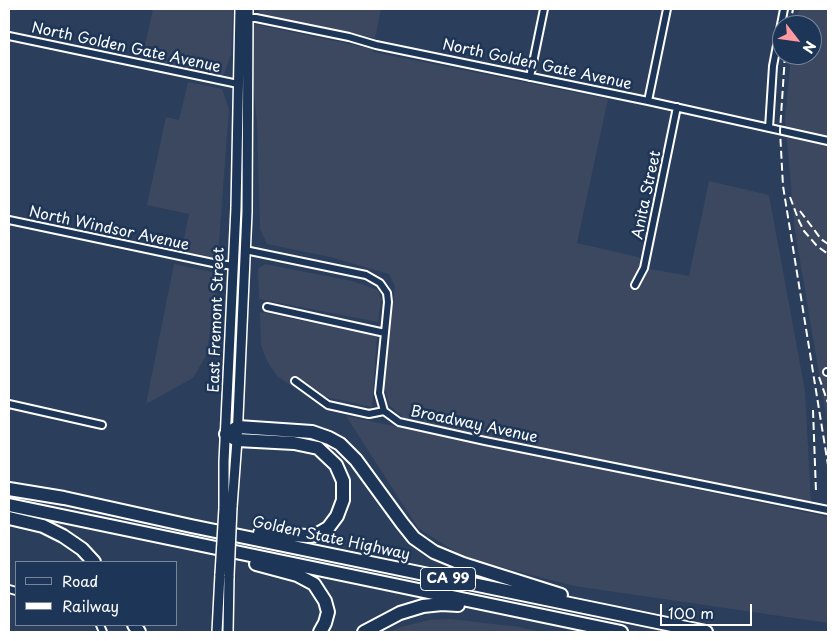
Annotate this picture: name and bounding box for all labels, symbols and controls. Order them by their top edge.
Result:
north arrow [772,15,822,65]
street label: North Golden Gate Avenue [30,19,222,77]
street label: North Golden Gate Avenue [441,36,633,94]
text: N [798,37,821,57]
street label: Anita Street [629,149,665,241]
street label: North Windsor Avenue [27,203,191,255]
street label: East Fremont Street [205,247,229,393]
street label: Broadway Avenue [409,403,539,447]
street label: Golden State Highway [250,513,412,565]
legend [15,561,178,626]
road number: CA 99 [420,568,476,590]
text: Road [62,569,98,592]
text: Railway [62,594,119,617]
scale bar [662,594,754,626]
text: 100 m [668,601,714,624]

